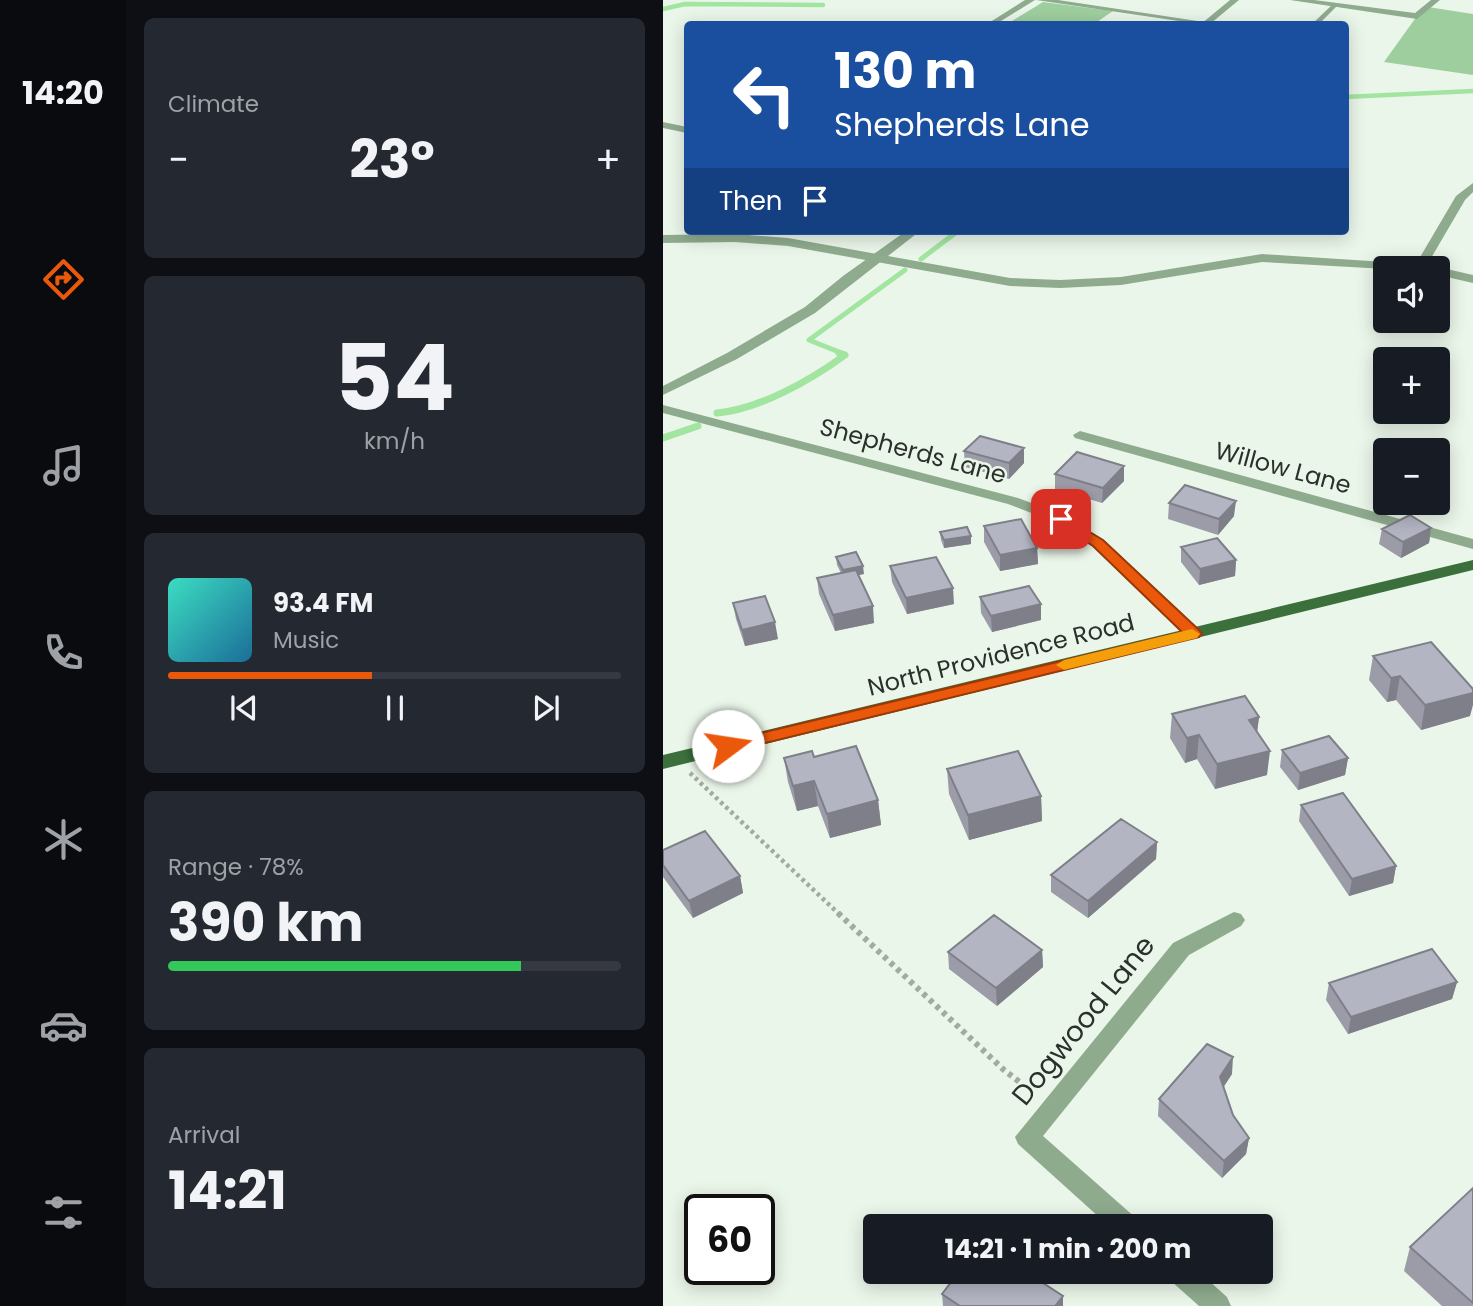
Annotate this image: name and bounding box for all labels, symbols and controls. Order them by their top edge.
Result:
text: 130 m [834,37,976,105]
icon: left [719,49,810,140]
text: 14:20 [22,70,104,115]
text: Climate [168,88,259,120]
text: Shepherds Lane [834,102,1090,147]
text: 23° [349,123,435,196]
text: − [168,133,189,186]
text: + [595,133,621,186]
icon: arrive [796,182,834,220]
text: Then [719,183,782,219]
icon: directions [39,255,88,304]
map controls [1373,256,1450,515]
button: sound [1373,256,1450,333]
text: 54 [334,314,455,442]
button: + [1373,347,1450,424]
street label: Shepherds Lane [816,410,1010,491]
text: km/h [364,425,425,457]
street label: Willow Lane [1212,434,1355,501]
button: − [1373,438,1450,515]
icon: music [39,441,88,490]
pin [1031,489,1091,549]
icon: arrive [1042,500,1080,538]
text: 93.4 FM [273,585,373,621]
street label: North Providence Road [864,605,1138,704]
text: Music [273,624,339,656]
icon: phone [39,628,88,677]
icon: previous [225,689,263,727]
icon: pause [376,689,414,727]
icon: next [527,689,565,727]
position arrow [691,709,765,783]
icon: climate [39,815,88,864]
text: Range · 78% [168,851,304,883]
text: 390 km [168,886,364,959]
street label: Dogwood Lane [1003,927,1164,1113]
icon: car [39,1001,88,1050]
text: Arrival [168,1119,240,1151]
text: 14:21 [168,1154,287,1227]
icon: filters [39,1188,88,1237]
speed limit sign: 60 [684,1194,775,1285]
text: 14:21 · 1 min · 200 m [945,1231,1191,1267]

